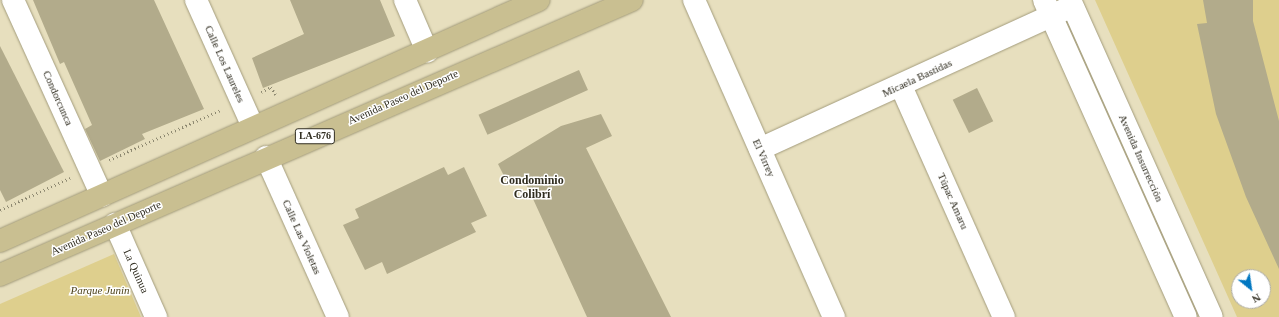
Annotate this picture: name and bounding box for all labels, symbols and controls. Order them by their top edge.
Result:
street label: Calle Los Laureles [202,23,248,105]
street label: Micaela Bastidas [880,56,954,100]
street label: Avenida Paseo del Deporte [346,67,460,127]
street label: Condorcunca [40,69,76,127]
street label: Avenida Insurrección [1116,112,1166,204]
road number: LA-676 [294,128,336,144]
street label: El Virrey [750,137,778,179]
street label: Túpac Amaru [935,171,971,231]
district label: Condominio Colibrí [500,174,564,202]
street label: Avenida Paseo del Deporte [49,198,163,258]
street label: Calle Las Violetas [280,198,324,276]
street label: La Quinua [120,247,152,295]
north arrow [1231,269,1271,309]
park label: Parque Junin [70,283,130,297]
text: N [1250,291,1263,306]

